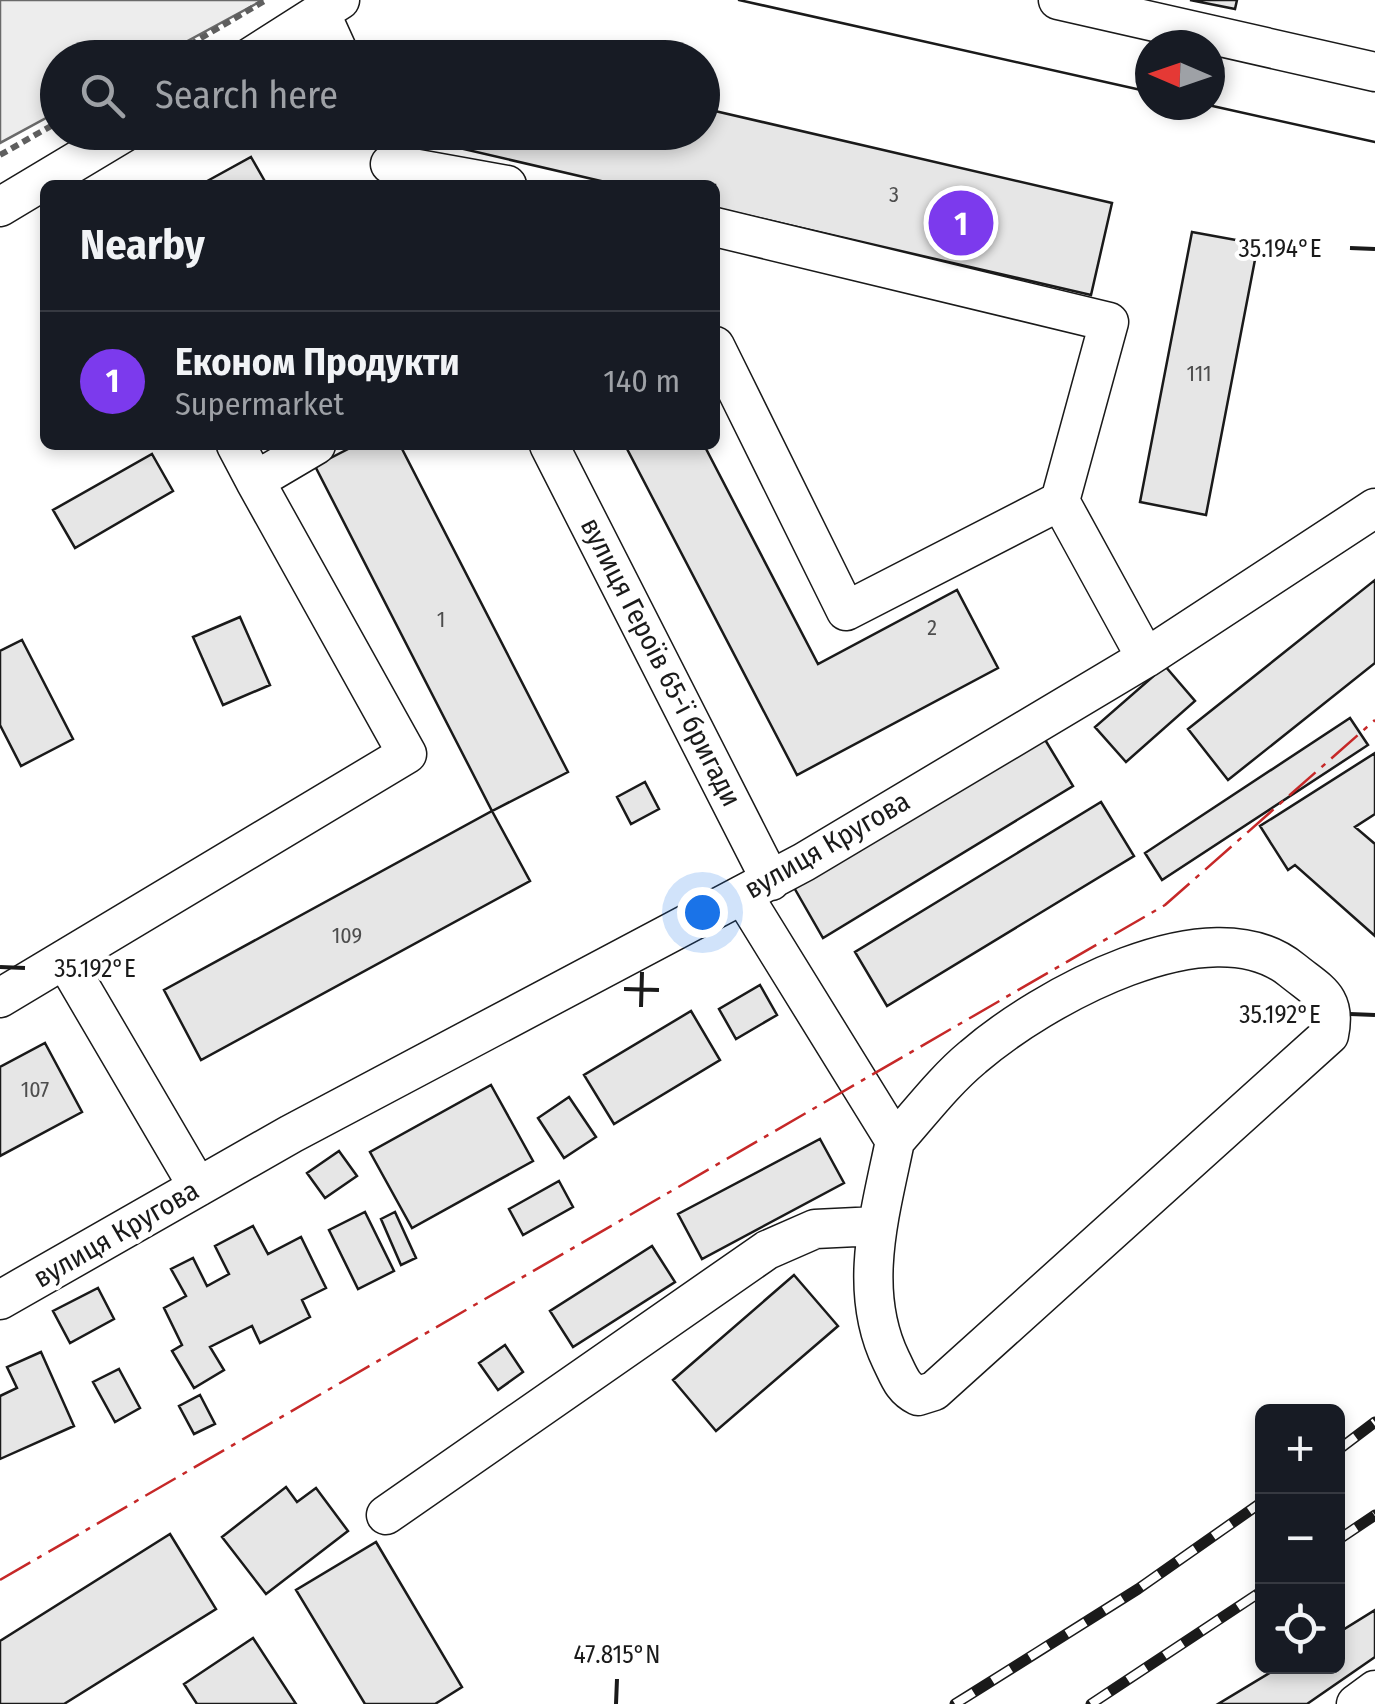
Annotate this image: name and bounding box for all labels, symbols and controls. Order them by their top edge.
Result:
north arrow [1135,30,1225,120]
search box [40,40,720,150]
icon: search [75,68,130,123]
text: Search here [155,72,338,118]
house number: 3 [889,181,899,208]
pin: 1 [928,186,994,260]
text: Nearby [80,220,205,270]
text: 35.194°E [1239,234,1321,264]
text: Економ Продукти [175,339,460,385]
house number: 111 [1186,360,1212,387]
text: 1 [106,362,119,400]
text: 140 m [603,362,680,400]
text: Supermarket [175,385,344,423]
street label: вулиця Героїв 65-ї бригади [574,512,748,812]
house number: 1 [437,606,445,633]
house number: 2 [927,614,937,641]
street label: вулиця Кругова [739,784,915,906]
your location [677,887,728,938]
house number: 109 [332,922,362,949]
text: 35.192°E [54,954,136,984]
text: 35.192°E [1239,1000,1321,1030]
house number: 107 [21,1076,49,1103]
street label: вулиця Кругова [28,1173,204,1295]
map controls [1255,1404,1345,1674]
button: + [1255,1404,1345,1494]
button: − [1255,1494,1345,1584]
button: locate [1255,1584,1345,1674]
text: 47.815°N [574,1640,660,1670]

